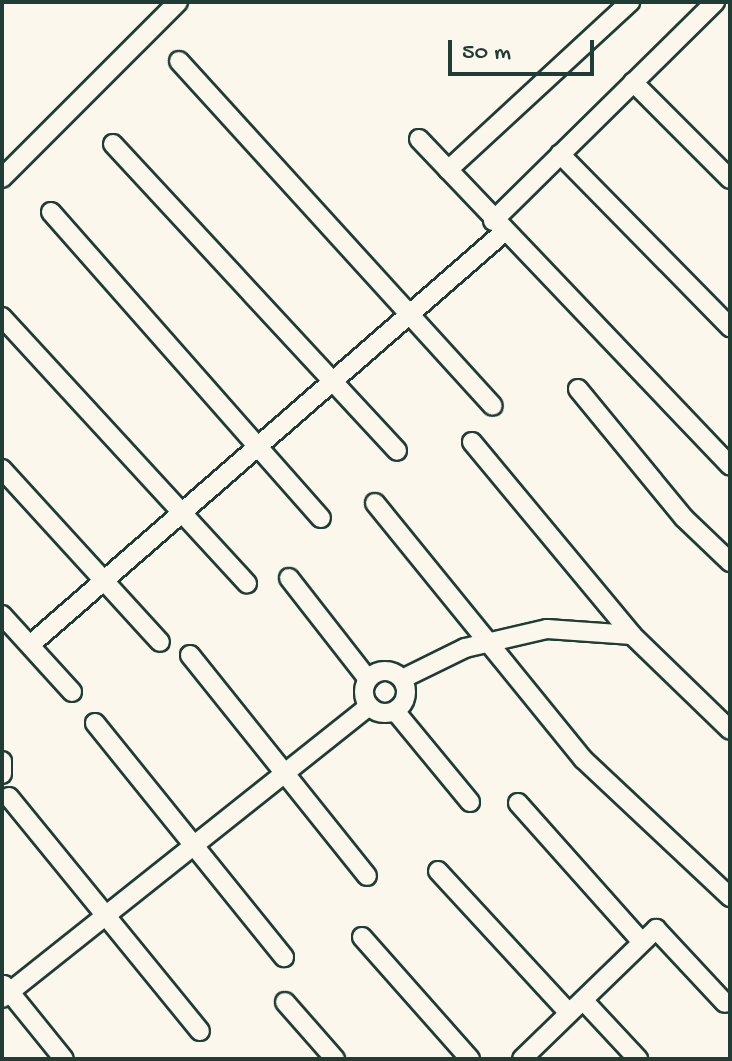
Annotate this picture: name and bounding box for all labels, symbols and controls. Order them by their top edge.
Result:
scale bar [452,24,598,74]
text: 50 m [462,39,511,68]

